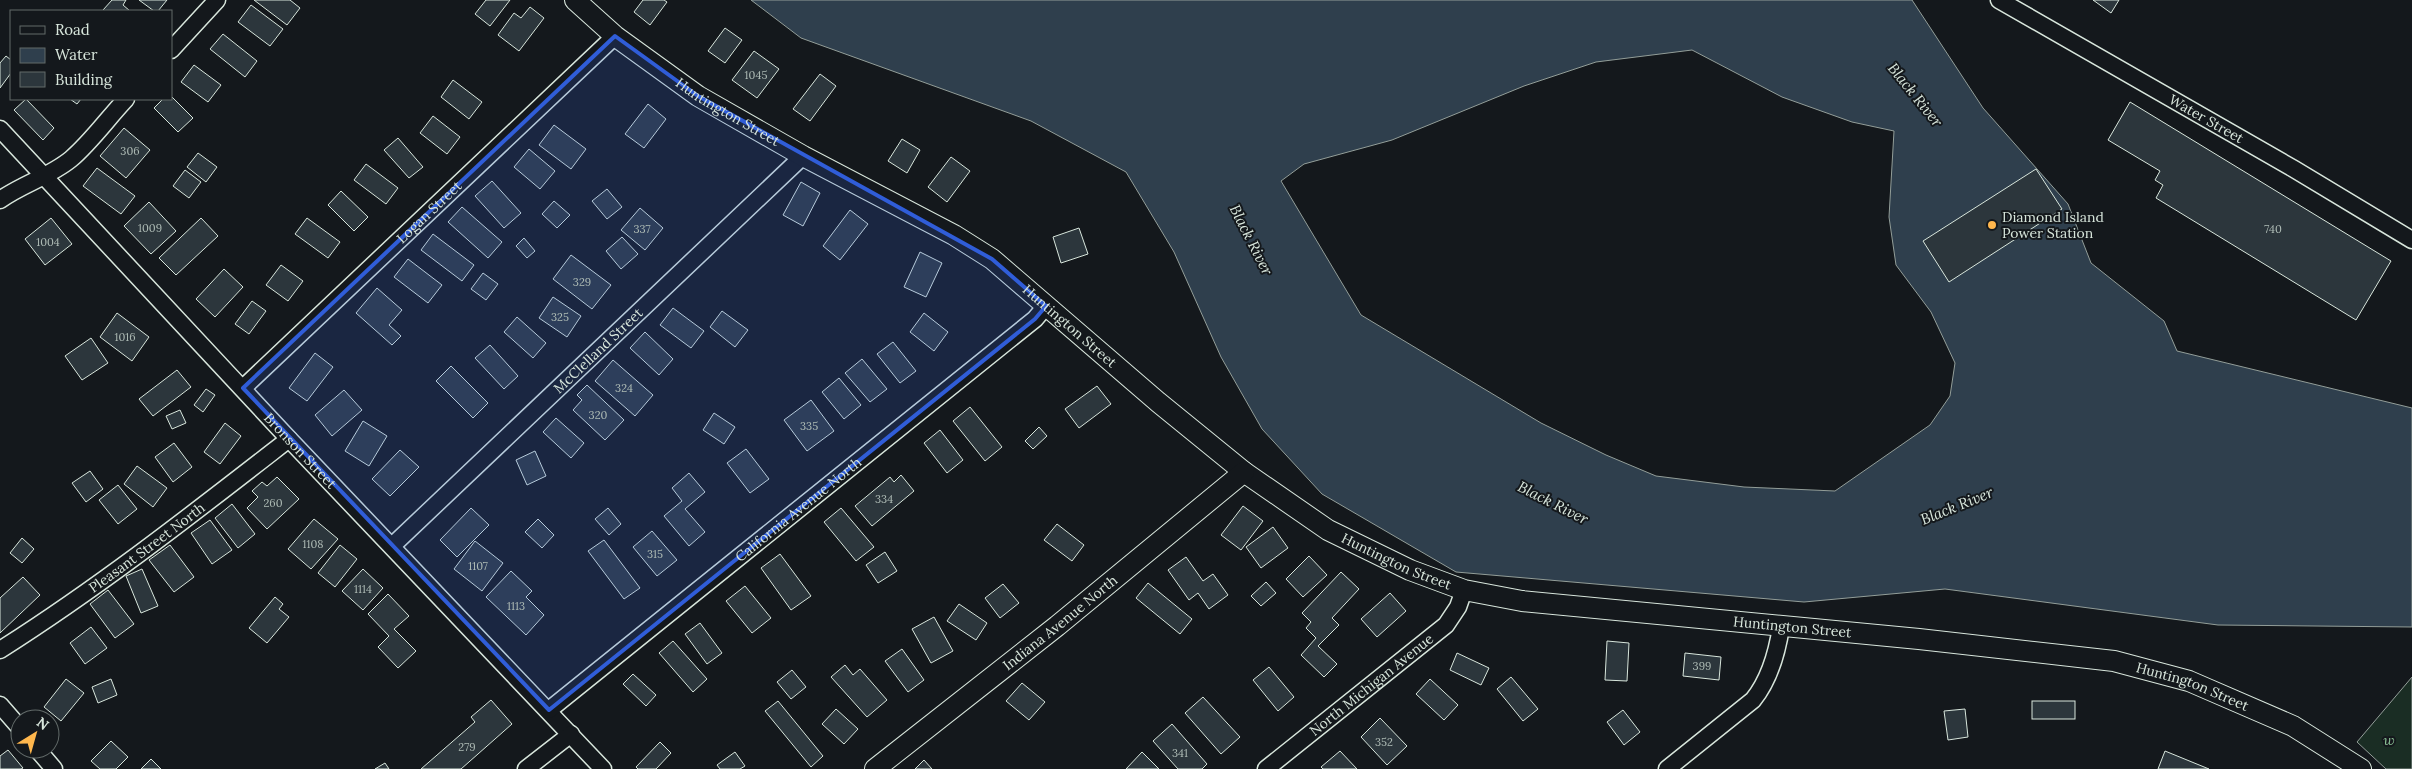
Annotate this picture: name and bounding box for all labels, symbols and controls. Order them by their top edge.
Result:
legend [10,10,172,100]
text: Road [55,20,90,39]
text: Water [55,45,98,64]
water label: Black River [1884,59,1947,131]
house number: 1045 [745,68,767,82]
text: Building [55,70,113,89]
street label: Huntington Street [672,74,784,150]
street label: Water Street [2166,90,2247,148]
house number: 306 [120,144,140,158]
street label: Logan Street [393,177,466,247]
water label: Black River [1226,201,1277,278]
place label: Diamond Island Power Station [2002,208,2104,242]
marker: Diamond Island Power Station [1986,219,1998,231]
house number: 1009 [138,221,162,235]
house number: 337 [633,222,651,236]
house number: 740 [2264,222,2282,236]
house number: 1004 [36,235,60,249]
house number: 329 [573,275,591,289]
street label: Huntington Street [1019,280,1121,372]
street label: McClelland Street [550,303,647,397]
house number: 325 [551,310,569,324]
house number: 1016 [114,330,136,344]
house number: 324 [615,381,633,395]
house number: 320 [589,408,608,422]
street label: Bronson Street [260,409,341,493]
house number: 335 [800,419,818,433]
street label: California Avenue North [732,453,865,566]
water label: Black River [1515,477,1592,529]
water label: Black River [1918,482,1996,529]
house number: 334 [875,492,893,506]
house number: 260 [263,496,283,510]
street label: Pleasant Street North [85,498,208,597]
street label: Huntington Street [1339,529,1454,594]
house number: 1108 [302,537,324,551]
house number: 315 [647,547,663,561]
house number: 1107 [468,559,488,573]
street label: Indiana Avenue North [999,571,1121,674]
house number: 1114 [354,582,372,596]
house number: 1113 [507,599,525,613]
street label: Huntington Street [1732,612,1853,642]
street label: North Michigan Avenue [1306,629,1437,740]
street label: Huntington Street [2134,658,2252,715]
house number: 399 [1693,659,1711,673]
north arrow [10,709,60,759]
text: N [33,713,53,734]
park label: w [2383,731,2395,749]
house number: 352 [1375,735,1393,749]
house number: 279 [458,740,476,754]
house number: 341 [1172,746,1188,760]

